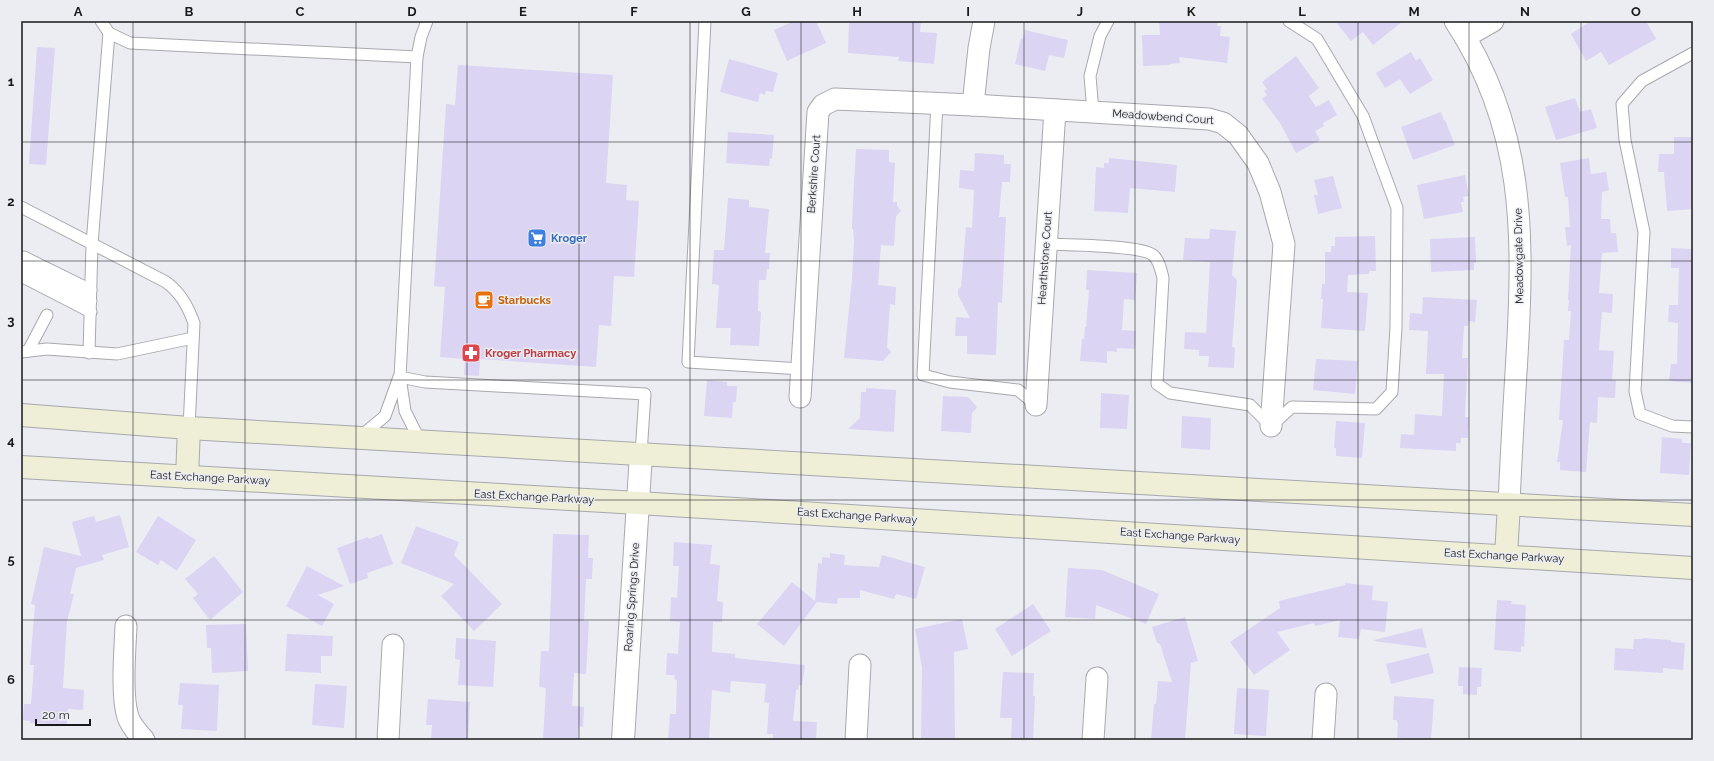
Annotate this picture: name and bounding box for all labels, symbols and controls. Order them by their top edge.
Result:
text: A [74,4,83,19]
text: B [185,4,194,19]
text: C [296,4,305,19]
text: D [407,4,417,19]
text: E [519,4,527,19]
text: F [630,4,638,19]
text: G [741,4,751,19]
text: H [852,4,862,19]
text: I [966,4,970,19]
text: J [1077,4,1083,19]
text: K [1187,4,1196,19]
text: L [1298,4,1306,19]
text: M [1408,4,1420,19]
text: N [1520,4,1530,19]
text: O [1631,4,1641,19]
text: 1 [8,74,15,89]
street label: Meadowbend Court [1112,107,1214,127]
street label: Berkshire Court [805,134,823,214]
text: 2 [7,194,15,209]
street label: Meadowgate Drive [1512,207,1526,304]
street label: Hearthstone Court [1035,210,1055,305]
supermarket icon: Kroger [526,227,548,249]
place label: Kroger [551,232,588,245]
cafe icon: Starbucks [473,289,495,311]
place label: Starbucks [498,294,551,307]
text: 3 [7,313,15,328]
pharmacy icon: Kroger Pharmacy [460,342,482,364]
place label: Kroger Pharmacy [485,347,576,360]
text: 4 [7,433,15,448]
street label: East Exchange Parkway [150,468,271,488]
street label: East Exchange Parkway [474,487,595,507]
street label: East Exchange Parkway [796,505,918,527]
street label: East Exchange Parkway [1119,525,1241,547]
street label: Roaring Springs Drive [622,542,642,652]
street label: East Exchange Parkway [1444,546,1565,566]
text: 5 [7,552,15,567]
text: 6 [7,672,15,687]
scale bar [36,701,90,727]
text: 20 m [42,708,70,722]

